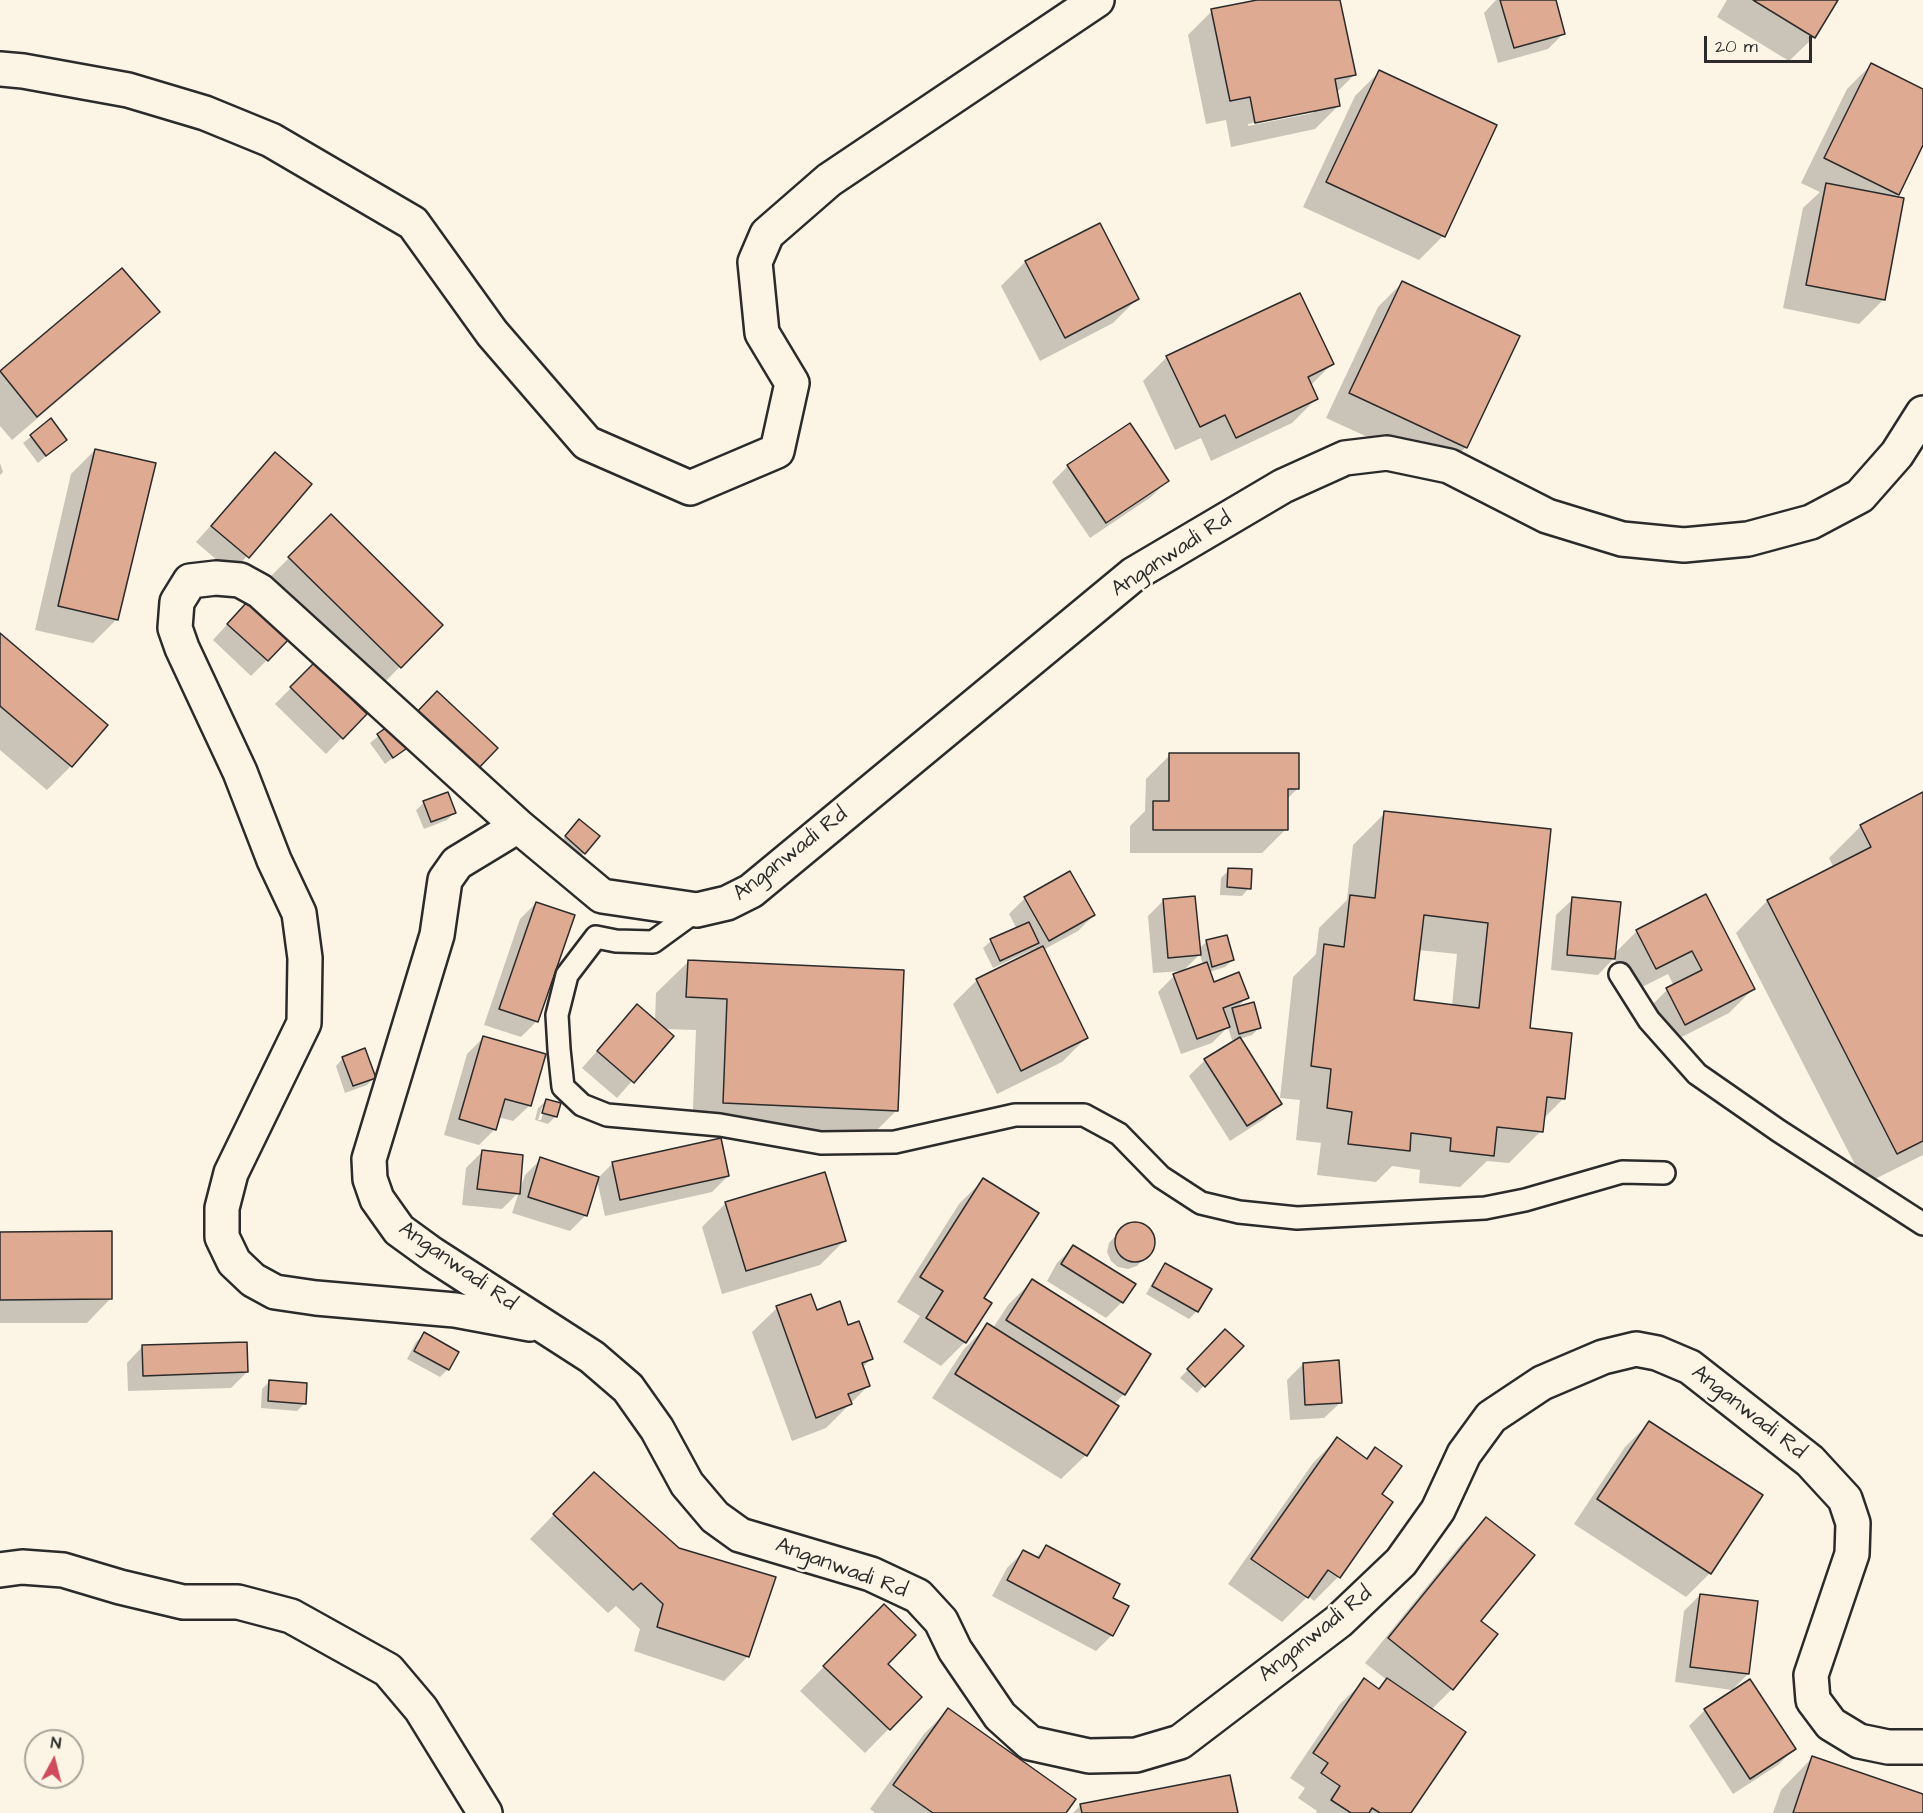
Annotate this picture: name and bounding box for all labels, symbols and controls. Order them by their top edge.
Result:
scale bar [1707,24,1815,62]
text: 20 m [1715,34,1758,59]
street label: Anganwadi Rd [1107,506,1237,604]
street label: Anganwadi Rd [729,802,853,908]
street label: Anganwadi Rd [393,1217,521,1317]
street label: Anganwadi Rd [1686,1360,1810,1466]
street label: Anganwadi Rd [772,1533,910,1605]
street label: Anganwadi Rd [1254,1581,1378,1689]
north arrow [24,1729,84,1789]
text: N [50,1732,62,1755]

